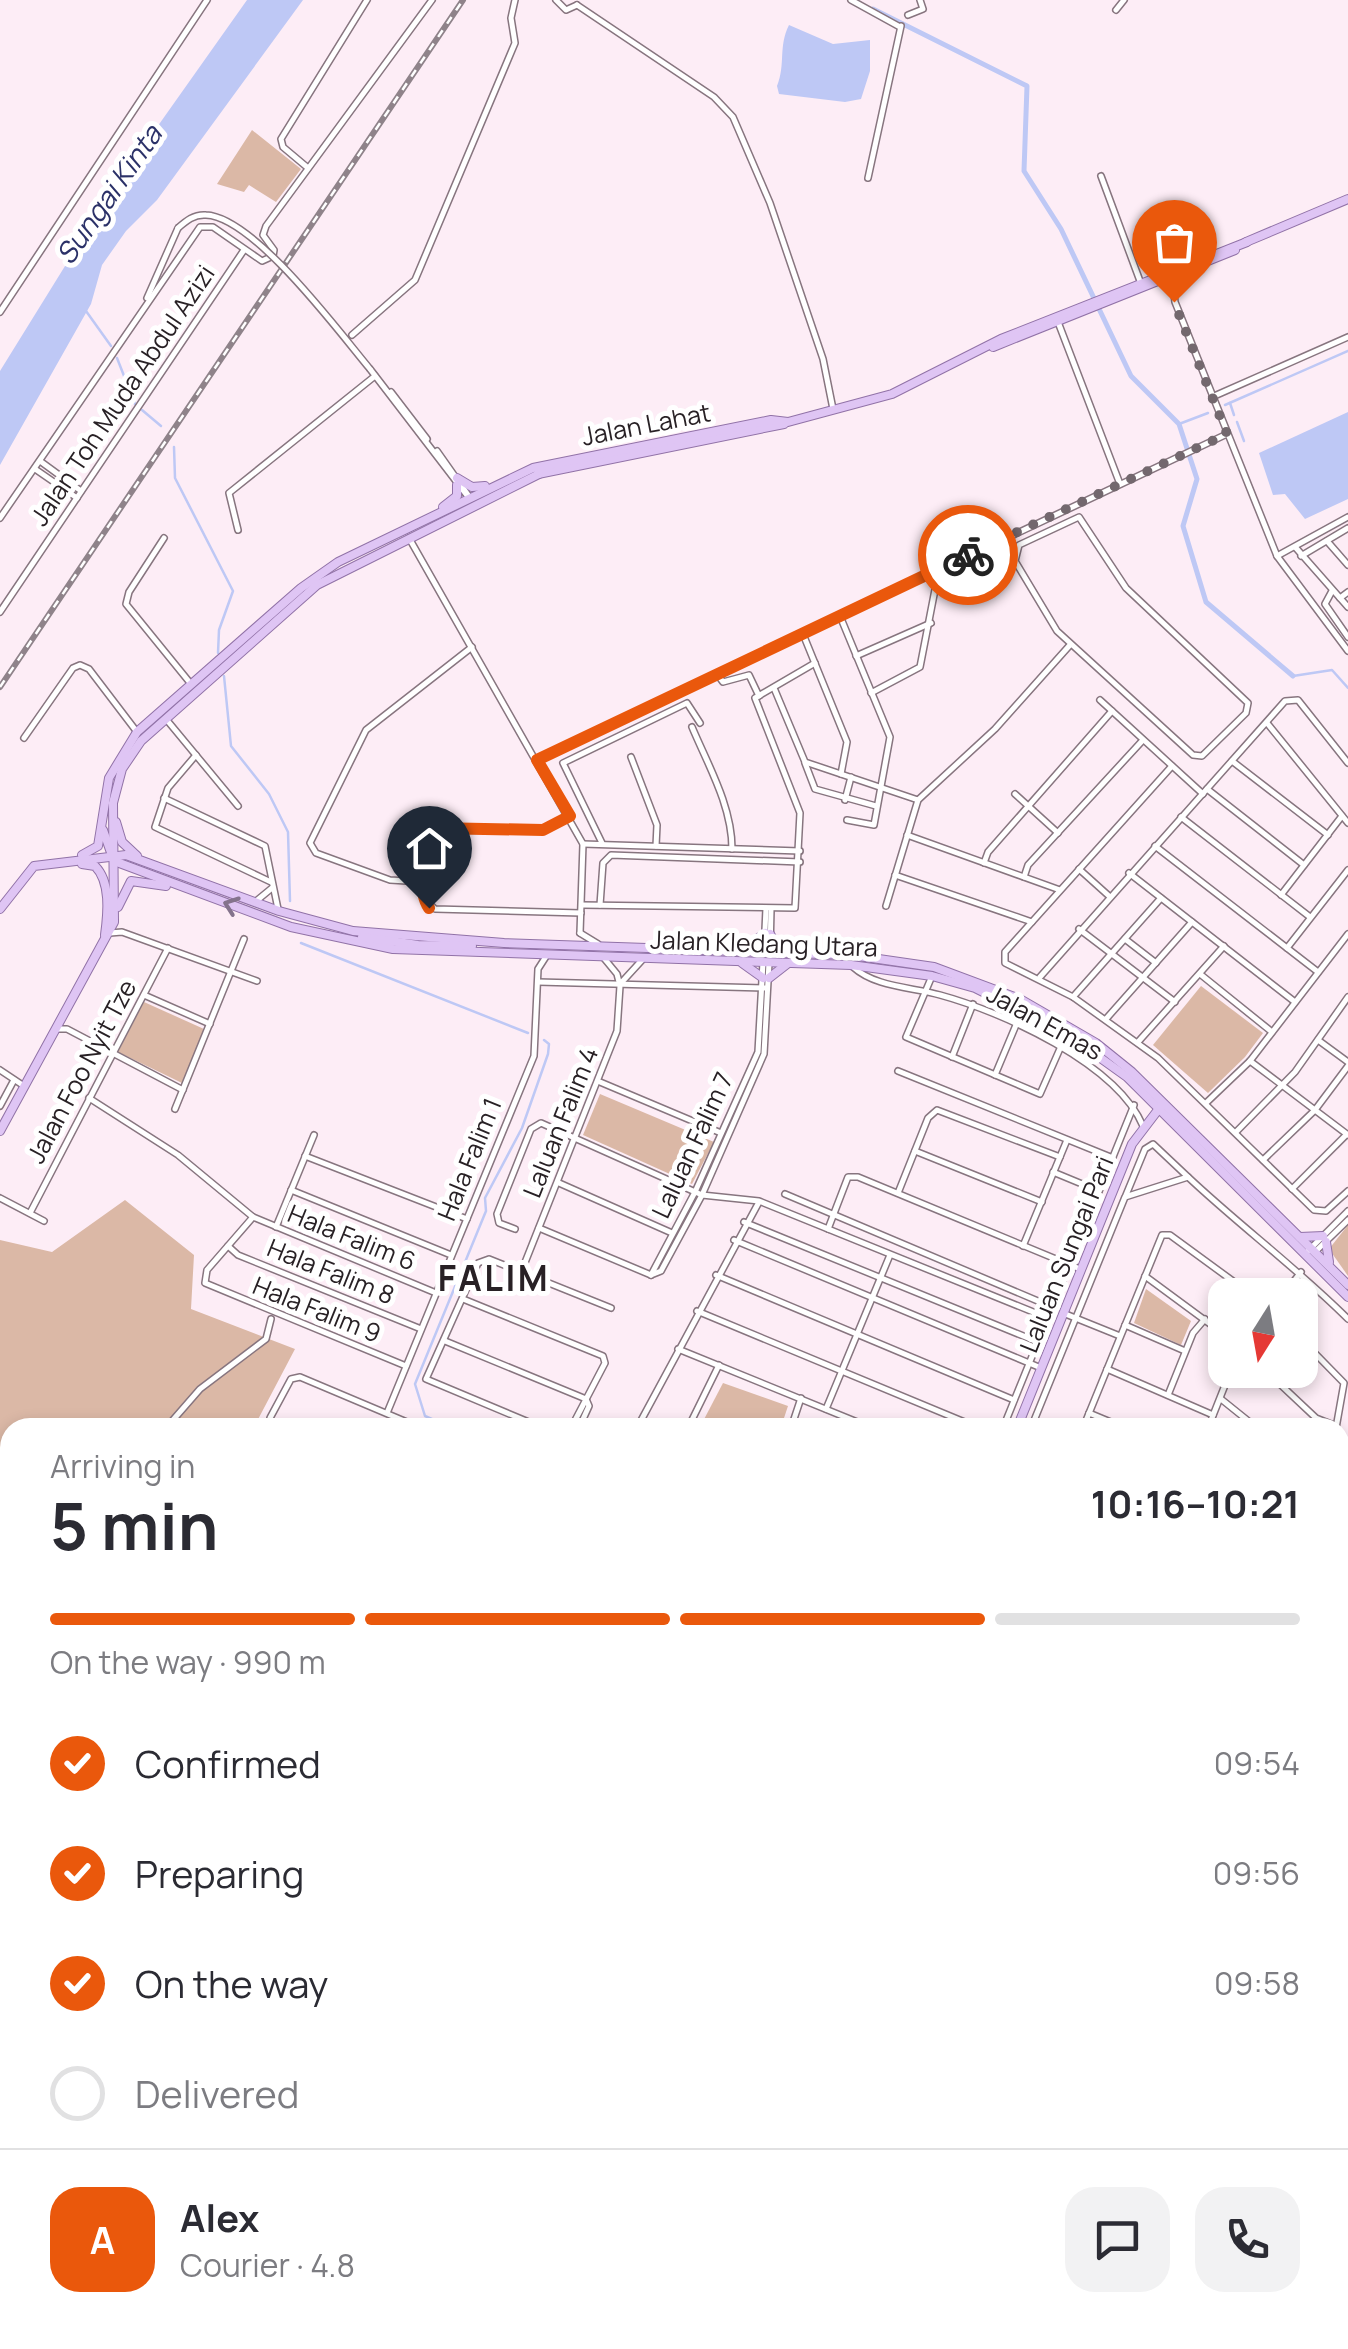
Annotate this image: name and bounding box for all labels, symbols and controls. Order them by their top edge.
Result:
water label: Sungai Kinta [46,116,171,271]
pin [1132,200,1217,303]
icon: bag [1147,215,1202,270]
street label: Jalan Toh Muda Abdul Azizi [22,258,222,532]
street label: Jalan Lahat [579,394,713,454]
courier [918,505,1018,605]
icon: bike [941,528,996,583]
pin [387,806,472,909]
icon: home [402,821,457,876]
one-way arrow [224,896,241,917]
street label: Jalan Kledang Utara [650,922,878,964]
street label: Jalan Foo Nyit Tze [18,973,144,1169]
street label: Jalan Emas [981,976,1109,1068]
street label: Laluan Falim 4 [514,1041,606,1203]
street label: Laluan Falim 7 [643,1066,741,1224]
street label: Hala Falim 1 [429,1092,509,1226]
street label: Laluan Sungai Pari [1011,1151,1121,1357]
street label: Hala Falim 6 [283,1195,421,1279]
street label: Hala Falim 8 [262,1230,400,1312]
district label: FALIM [438,1254,550,1302]
street label: Hala Falim 9 [248,1267,386,1351]
north arrow [1208,1278,1318,1388]
map controls [1208,1278,1318,1388]
text: Arriving in [50,1444,195,1488]
text: 10:16–10:21 [1091,1477,1300,1529]
text: 5 min [50,1481,218,1570]
text: On the way · 990 m [50,1640,326,1684]
icon: check [50,1736,105,1791]
text: Confirmed [135,1737,321,1789]
text: 09:54 [1214,1741,1300,1785]
icon: check [50,1846,105,1901]
text: Preparing [135,1847,304,1899]
text: 09:56 [1213,1851,1300,1895]
icon: check [50,1956,105,2011]
text: On the way [135,1957,328,2009]
text: 09:58 [1214,1961,1300,2005]
text: Delivered [135,2067,299,2119]
button: chat [1065,2187,1170,2292]
button: phone [1195,2187,1300,2292]
text: Alex [180,2191,259,2243]
text: A [90,2213,115,2265]
text: Courier · 4.8 [180,2243,355,2287]

